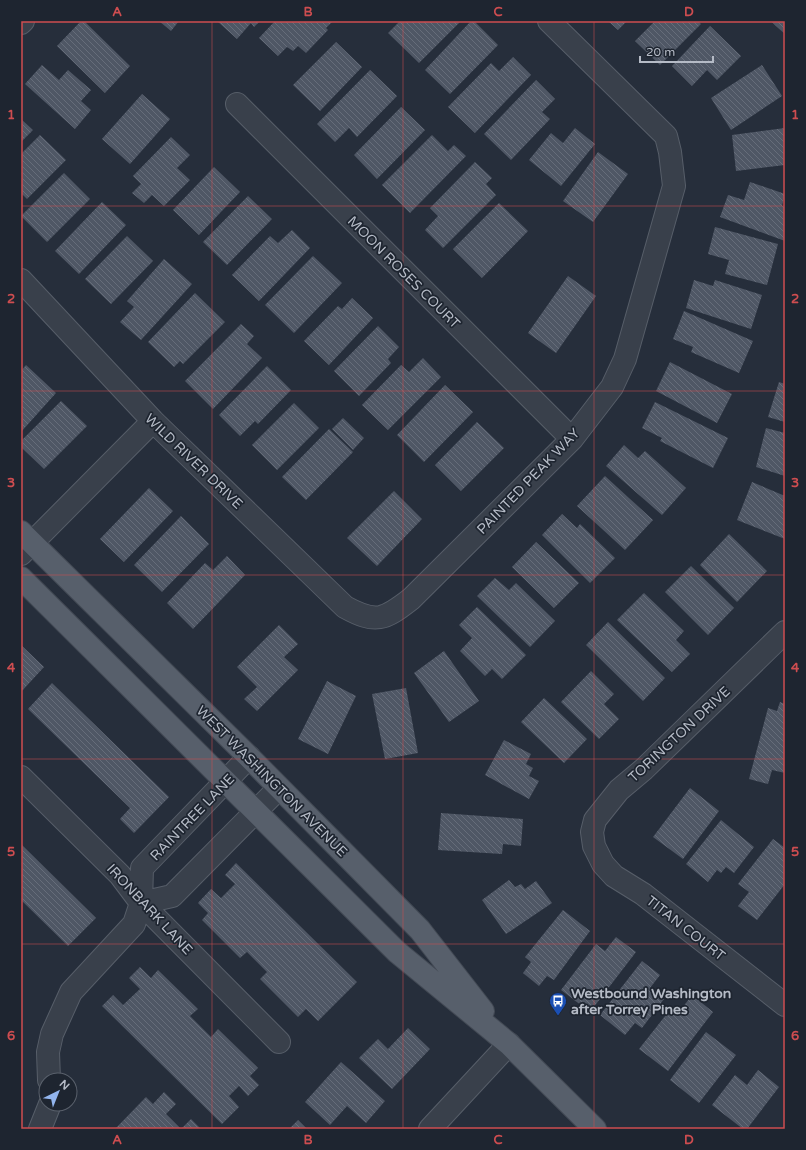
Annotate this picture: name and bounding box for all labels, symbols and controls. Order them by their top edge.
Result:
text: A [112,4,122,20]
text: B [303,4,313,20]
text: C [493,4,503,20]
text: D [684,4,694,20]
scale bar [640,38,713,64]
text: 20 m [646,45,675,59]
text: 1 [7,107,15,123]
text: 1 [791,107,799,123]
street label: MOON ROSES COURT [344,213,464,333]
text: 2 [7,291,15,307]
text: 2 [791,291,799,307]
street label: WILD RIVER DRIVE [141,410,246,513]
street label: PAINTED PEAK WAY [473,425,583,538]
text: 3 [7,475,15,491]
text: 3 [791,475,799,491]
text: 4 [7,660,16,676]
text: 4 [791,660,800,676]
street label: TORINGTON DRIVE [625,683,734,786]
street label: WEST WASHINGTON AVENUE [193,702,351,860]
street label: RAINTREE LANE [147,770,238,864]
text: 5 [7,844,15,860]
text: 5 [791,844,799,860]
street label: IRONBARK LANE [103,860,196,958]
street label: TITAN COURT [643,892,729,965]
place label: Westbound Washington after Torrey Pines [571,985,731,1018]
bus stop icon: Westbound Washington after Torrey Pines [548,991,568,1016]
text: 6 [7,1028,15,1044]
text: 6 [791,1028,799,1044]
north arrow [38,1072,78,1112]
text: N [57,1077,72,1093]
text: A [112,1132,122,1148]
text: B [303,1132,313,1148]
text: C [493,1132,503,1148]
text: D [684,1132,694,1148]

